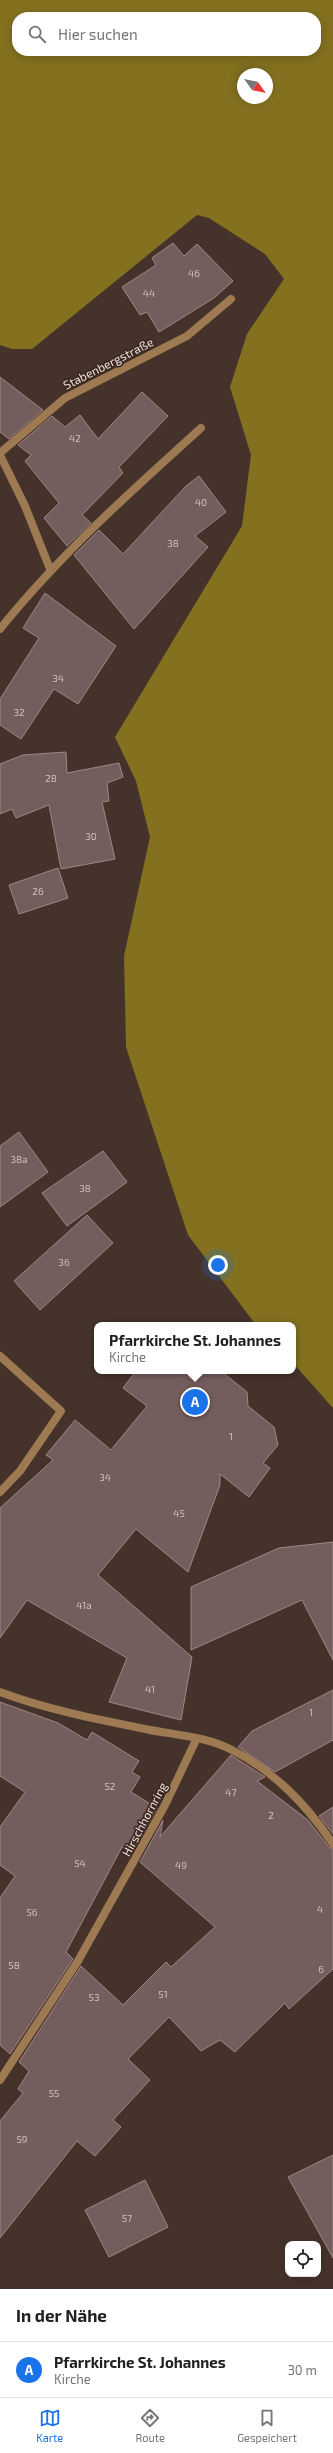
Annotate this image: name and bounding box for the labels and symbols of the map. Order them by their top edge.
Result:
north arrow [237,68,273,104]
house number: 46 [188,267,200,279]
house number: 44 [143,287,155,299]
street label: Stabenbergstraße [61,334,155,392]
house number: 42 [69,432,81,444]
house number: 40 [195,496,207,508]
house number: 38 [167,537,179,549]
house number: 34 [52,672,64,684]
house number: 32 [13,706,25,718]
house number: 28 [45,772,57,784]
house number: 30 [85,830,97,842]
house number: 26 [32,885,44,897]
house number: 38a [10,1153,28,1165]
house number: 38 [79,1182,91,1194]
your location [208,1255,228,1275]
house number: 36 [58,1256,70,1268]
pin: A [182,1387,208,1417]
house number: 1 [229,1430,233,1442]
house number: 34 [99,1471,111,1483]
house number: 45 [173,1507,185,1519]
house number: 41a [76,1599,92,1611]
house number: 41 [145,1683,155,1695]
house number: 1 [309,1706,313,1718]
street label: Hirschhornring [119,1779,170,1858]
house number: 52 [105,1780,116,1792]
house number: 47 [225,1786,237,1798]
house number: 2 [268,1809,274,1821]
house number: 54 [74,1857,86,1869]
house number: 49 [175,1859,187,1871]
house number: 4 [317,1903,323,1915]
house number: 56 [26,1906,38,1918]
house number: 58 [8,1959,20,1971]
house number: 6 [318,1963,324,1975]
house number: 51 [158,1988,168,2000]
house number: 53 [89,1991,99,2003]
house number: 55 [49,2087,59,2099]
house number: 59 [16,2133,28,2145]
house number: 57 [122,2212,132,2224]

